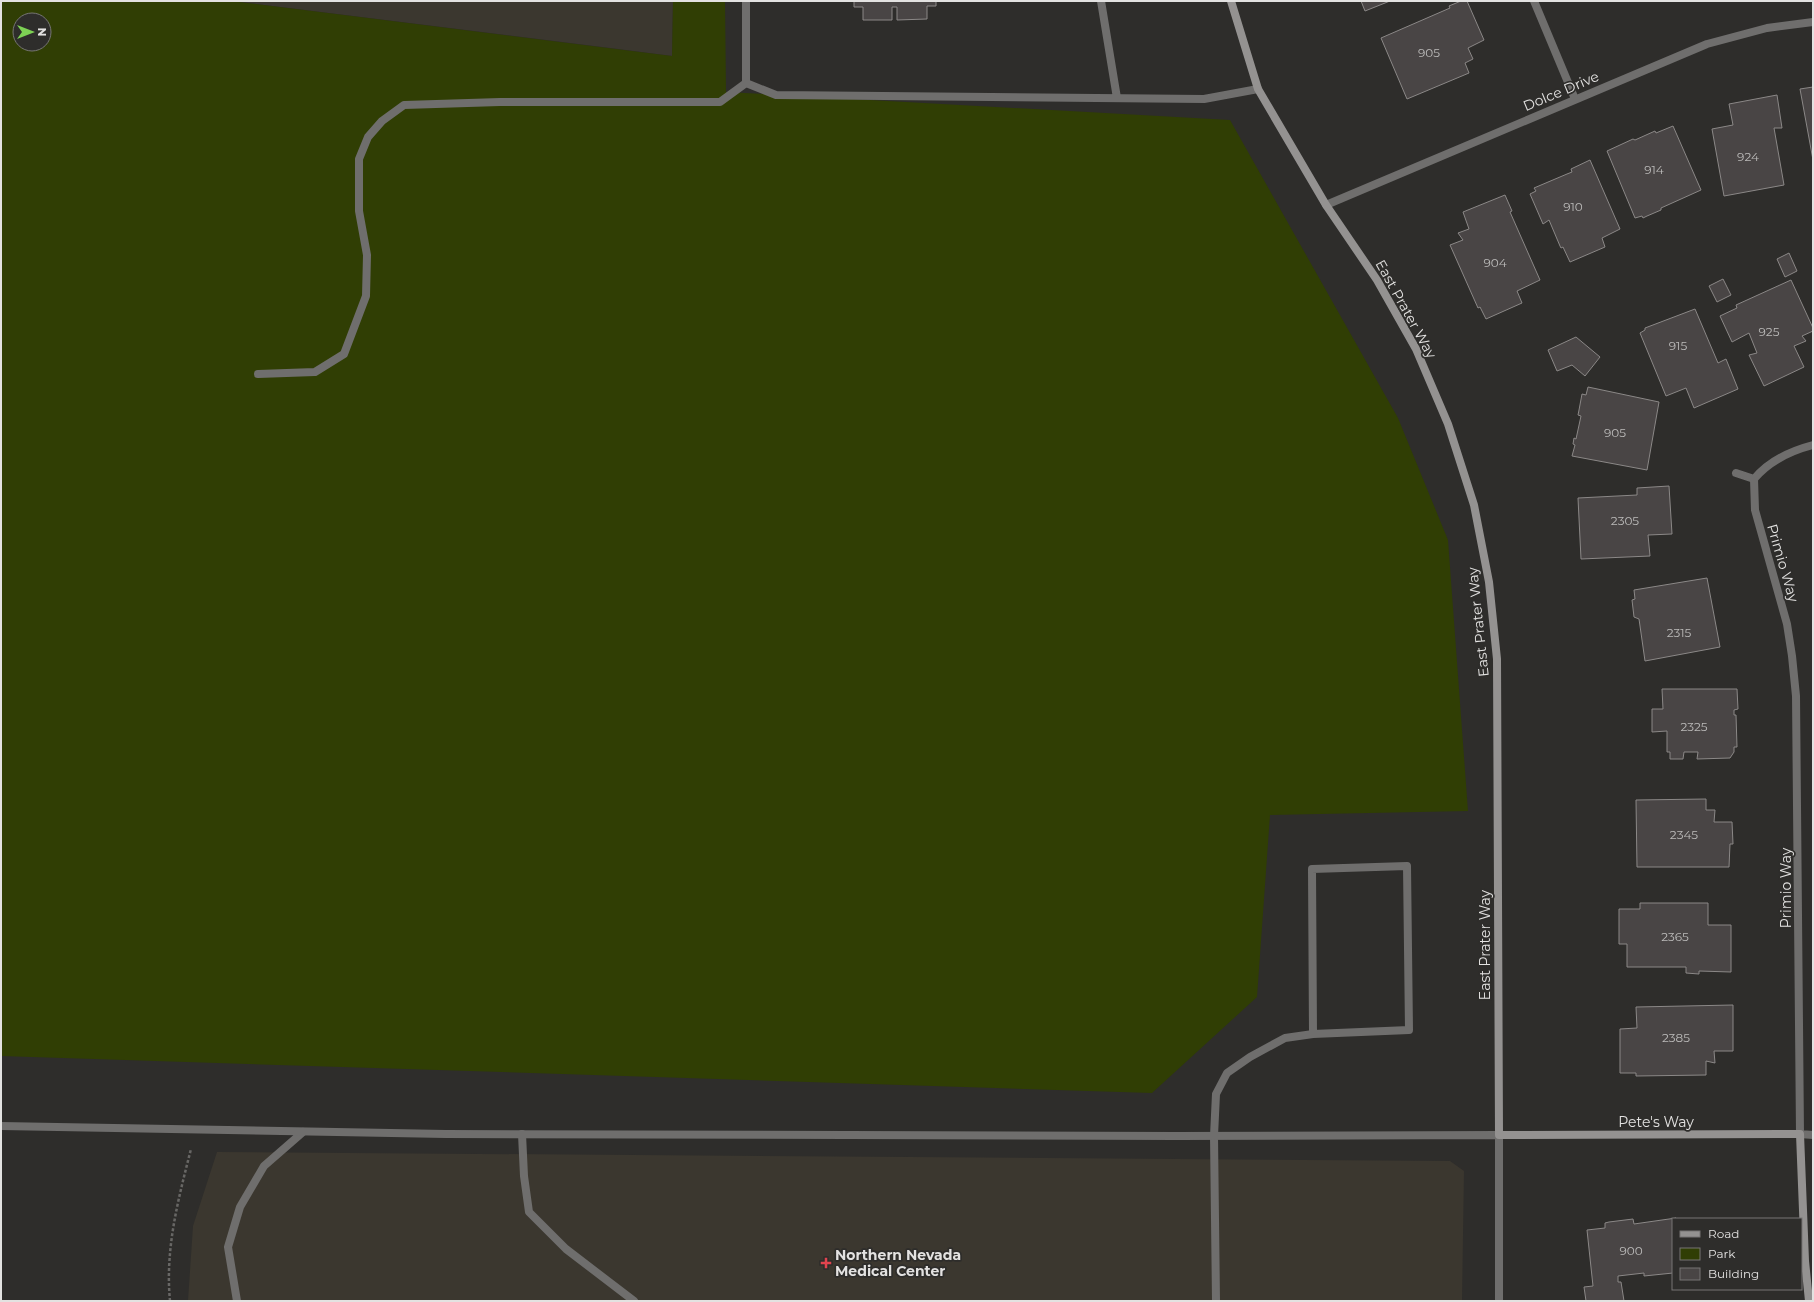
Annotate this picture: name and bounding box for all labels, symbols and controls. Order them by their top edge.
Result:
north arrow [12,12,52,52]
text: N [35,28,49,36]
house number: 905 [1418,45,1440,60]
street label: Dolce Drive [1520,67,1602,115]
house number: 924 [1737,149,1759,164]
house number: 914 [1644,162,1664,177]
house number: 910 [1563,199,1583,214]
house number: 904 [1483,255,1507,270]
street label: East Prater Way [1371,256,1441,362]
house number: 925 [1759,324,1780,339]
house number: 915 [1669,338,1687,353]
house number: 905 [1604,425,1626,440]
house number: 2305 [1611,513,1639,528]
street label: Primio Way [1763,522,1803,605]
street label: East Prater Way [1463,566,1493,678]
house number: 2315 [1667,625,1692,640]
house number: 2325 [1680,719,1708,734]
house number: 2345 [1670,827,1698,842]
street label: Primio Way [1777,847,1795,928]
street label: East Prater Way [1476,889,1494,1000]
house number: 2365 [1661,929,1689,944]
house number: 2385 [1662,1030,1690,1045]
street label: Pete's Way [1618,1113,1694,1131]
legend [1672,1218,1802,1290]
text: Road [1708,1226,1739,1241]
house number: 900 [1619,1243,1643,1258]
place label: Northern Nevada Medical Center [835,1246,961,1280]
text: Park [1708,1246,1736,1261]
marker: Northern Nevada Medical Center [820,1257,832,1269]
text: Building [1708,1266,1759,1281]

